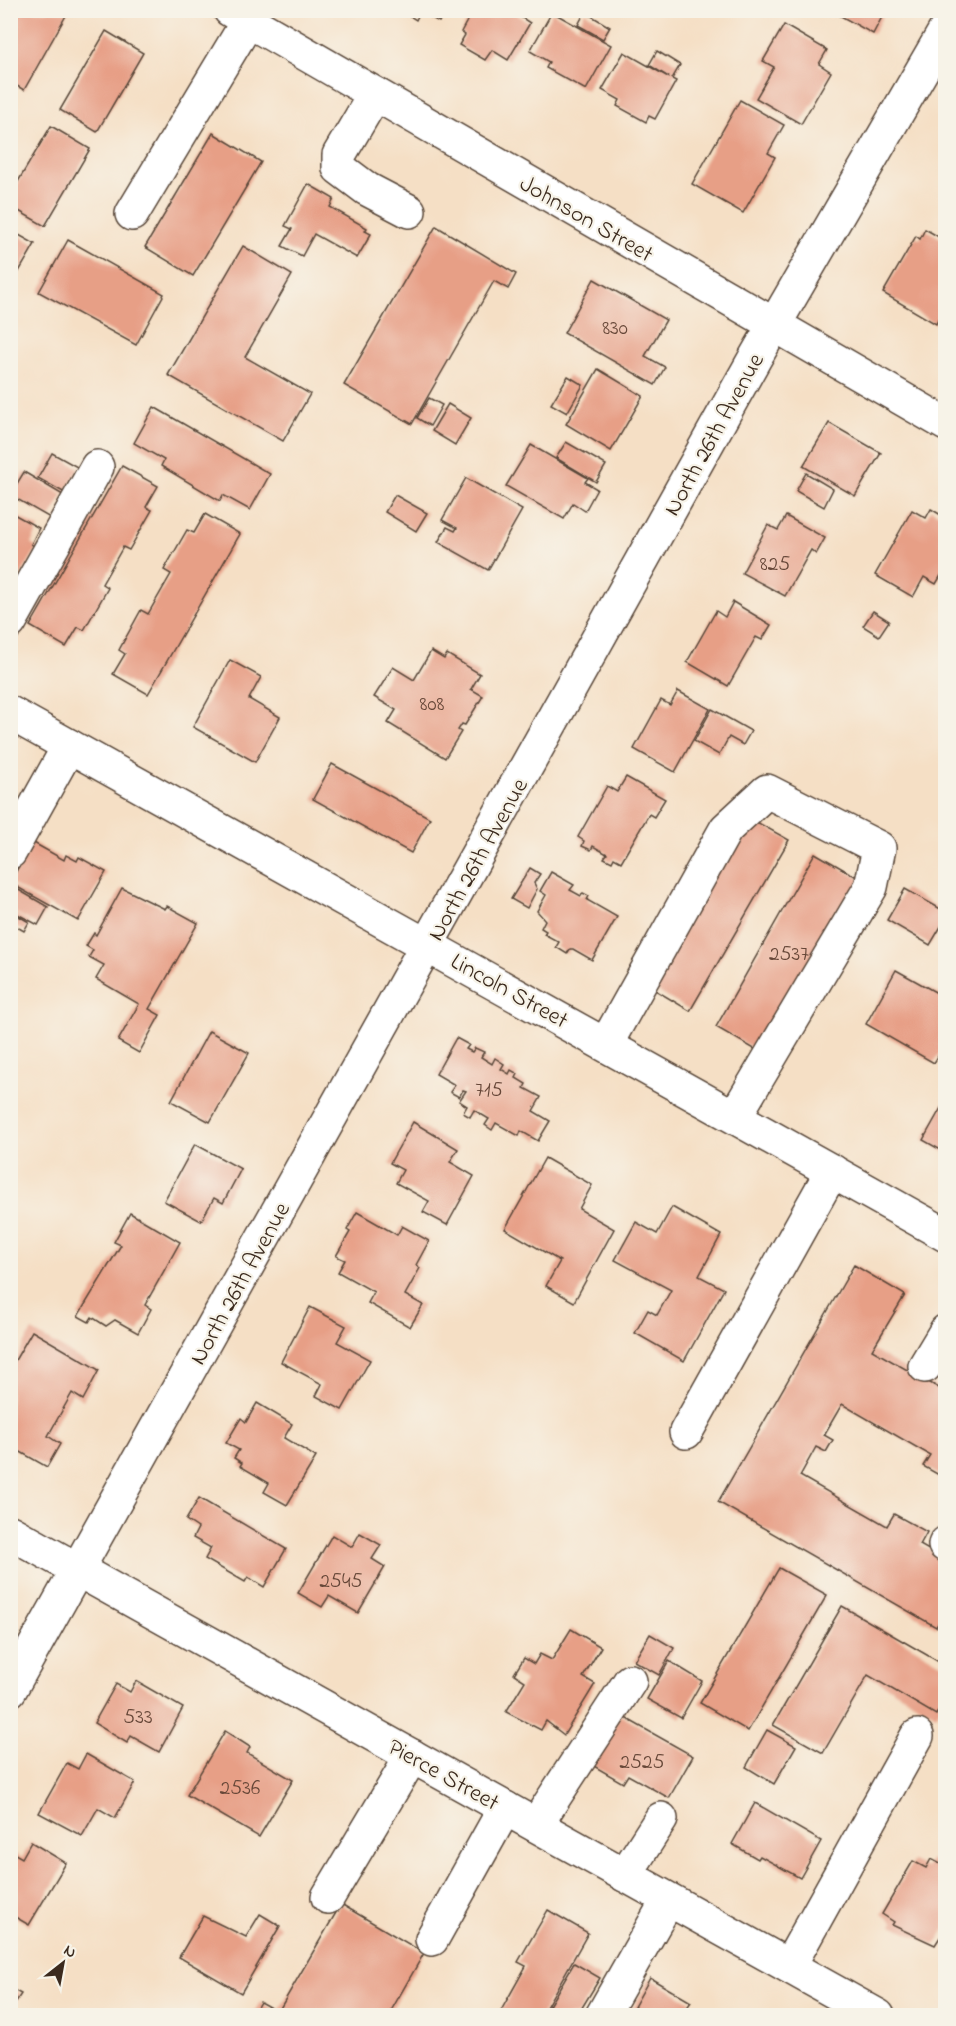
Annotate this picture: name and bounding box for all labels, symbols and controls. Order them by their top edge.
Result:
street label: Johnson Street [512,168,659,273]
house number: 830 [602,314,628,344]
street label: North 26th Avenue [656,347,775,523]
house number: 825 [760,550,790,580]
house number: 808 [420,690,445,720]
street label: North 26th Avenue [420,772,539,948]
house number: 2537 [769,940,809,970]
street label: Lincoln Street [444,945,574,1039]
house number: 715 [475,1076,503,1106]
street label: North 26th Avenue [182,1196,301,1372]
house number: 2545 [319,1567,363,1597]
house number: 533 [123,1703,153,1733]
street label: Pierce Street [381,1731,505,1821]
house number: 2525 [620,1748,664,1778]
house number: 2536 [220,1774,260,1804]
north arrow [33,1933,93,1993]
text: N [59,1939,81,1965]

